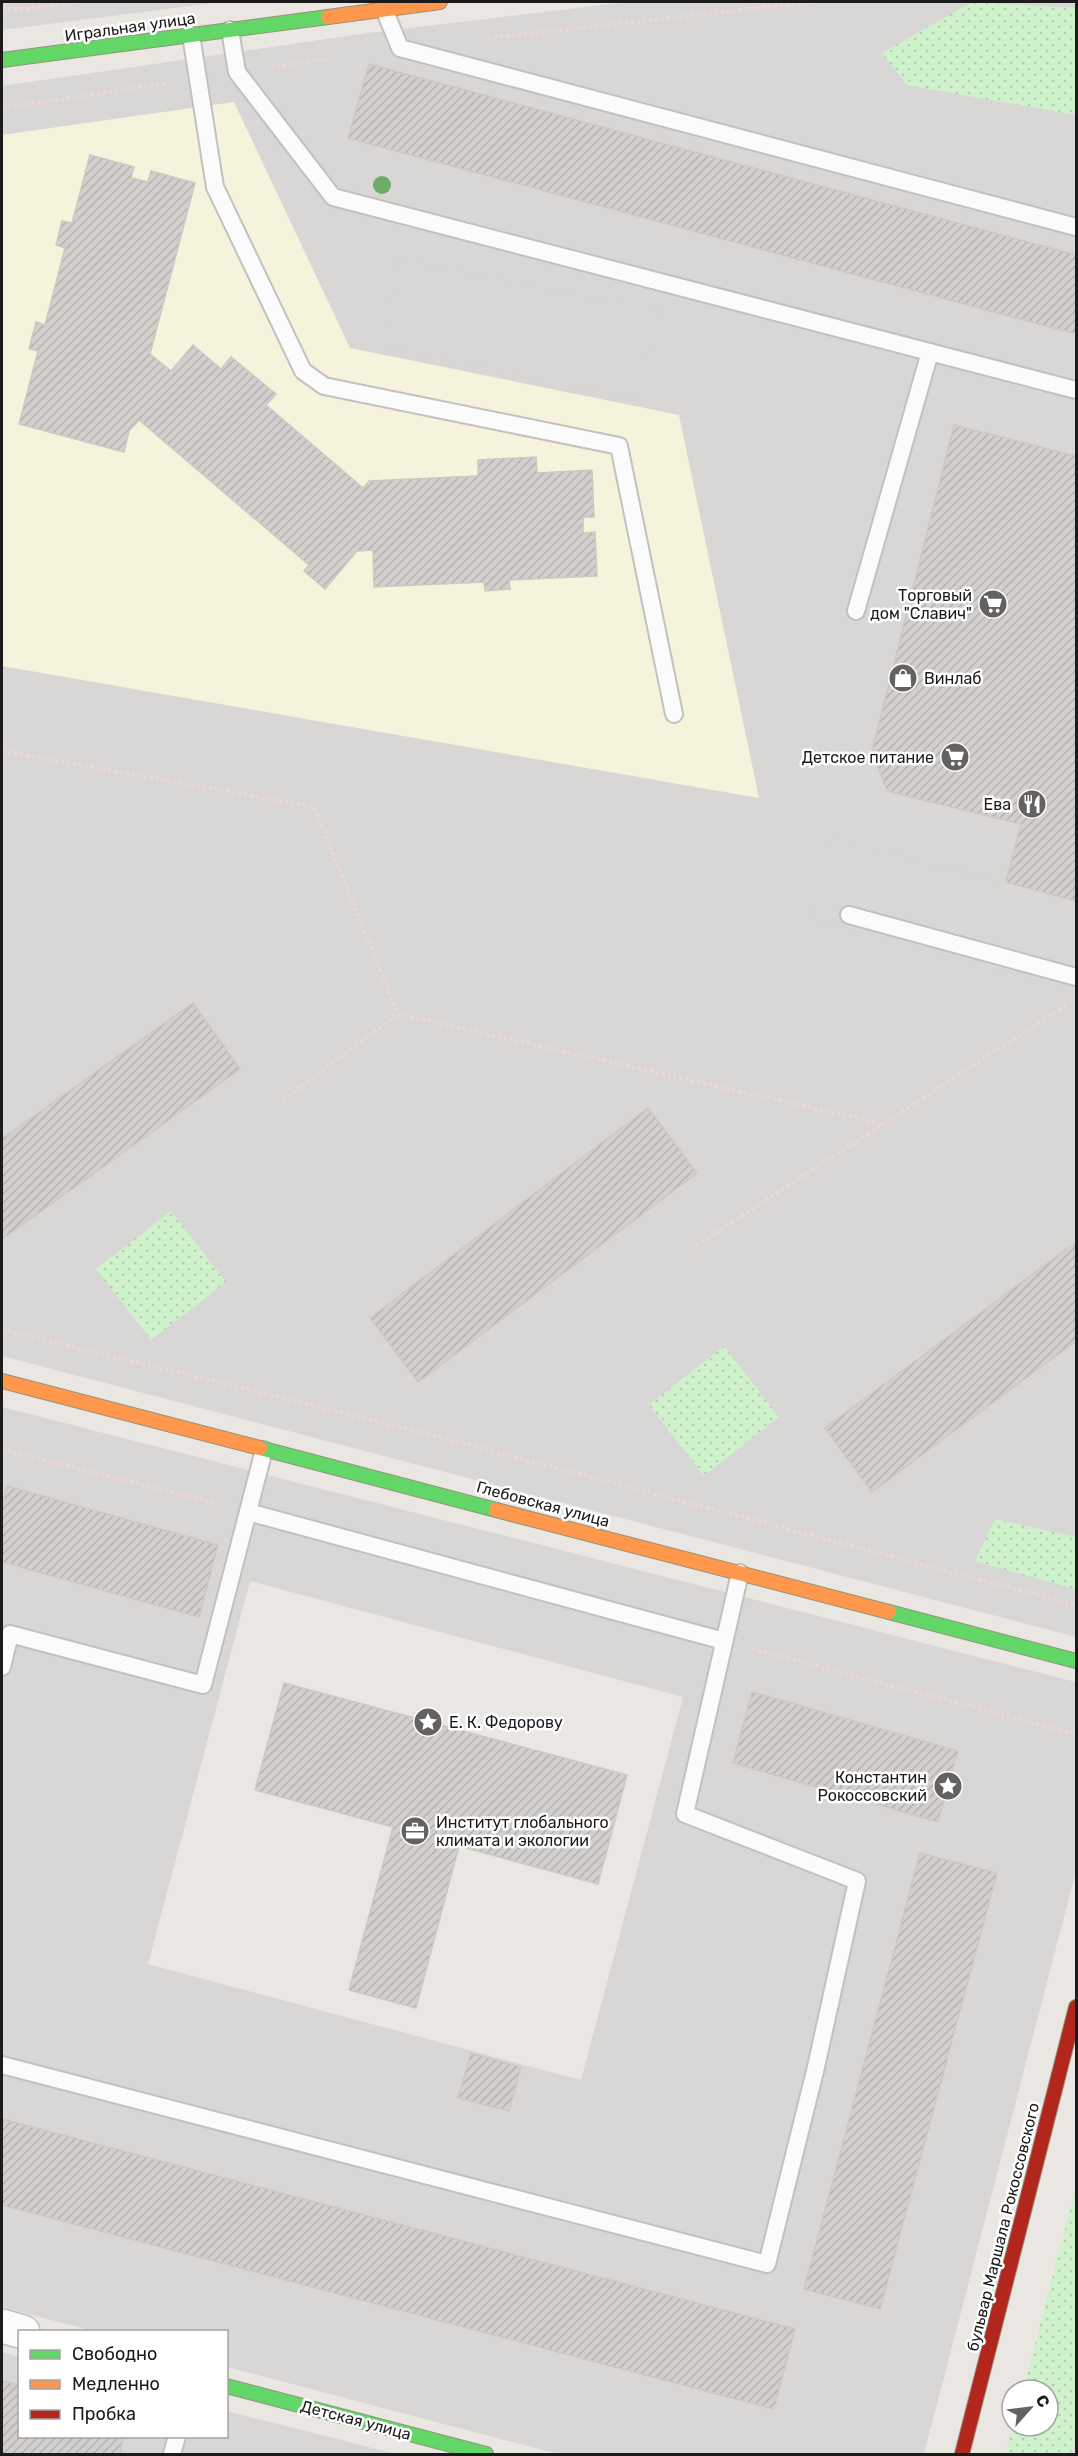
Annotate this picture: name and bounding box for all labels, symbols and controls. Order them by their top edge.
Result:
street label: Игральная улица [63,8,197,46]
place label: Торговый дом "Славич" [870,586,972,623]
supermarket icon: Торговый дом "Славич" [977,588,1009,620]
shop icon: Винлаб [887,662,919,694]
place label: Винлаб [924,669,982,688]
supermarket icon: Детское питание [939,741,971,773]
place label: Детское питание [802,748,934,767]
restaurant icon: Ева [1016,788,1048,820]
place label: Ева [983,795,1011,814]
street label: Глебовская улица [474,1477,612,1531]
place icon: Е. К. Федорову [412,1706,444,1738]
place label: Е. К. Федорову [449,1713,563,1732]
place label: Константин Рокоссовский [817,1768,927,1805]
place icon: Константин Рокоссовский [932,1770,964,1802]
place label: Институт глобального климата и экологии [436,1813,609,1850]
office icon: Институт глобального климата и экологии [399,1815,431,1847]
street label: бульвар Маршала Рокоссовского [963,2101,1043,2353]
legend [18,2330,228,2438]
text: Свободно [72,2343,157,2365]
text: Медленно [72,2373,160,2395]
north arrow [1000,2378,1060,2438]
text: С [1032,2392,1054,2411]
street label: Детская улица [299,2396,413,2444]
text: Пробка [72,2403,136,2425]

